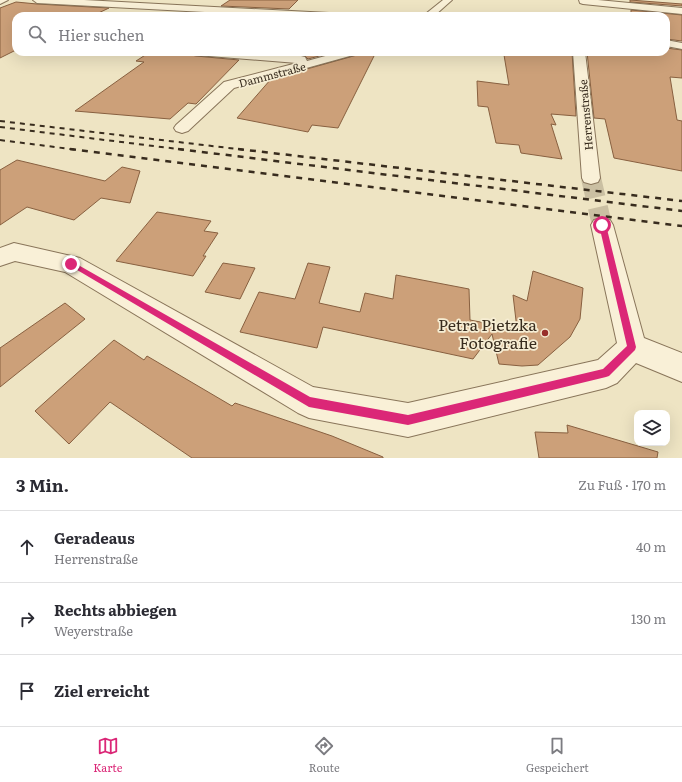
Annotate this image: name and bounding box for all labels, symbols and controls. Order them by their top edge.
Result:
search box [12,12,670,56]
icon: search [26,23,48,45]
text: Hier suchen [58,23,144,46]
street label: Dammstraße [237,57,308,91]
street label: Herrenstraße [574,79,596,151]
route start [593,216,611,234]
route end [62,255,80,273]
place label: Petra Pietzka Fotografie [438,312,537,354]
marker: Petra Pietzka Fotografie [540,328,550,338]
map controls [634,410,670,446]
button: layers [634,410,670,446]
text: 3 Min. [16,472,69,497]
text: Zu Fuß · 170 m [578,475,666,494]
text: Geradeaus [54,526,135,549]
icon: ahead [16,536,38,558]
text: 40 m [636,537,666,556]
text: Herrenstraße [54,549,138,568]
text: Rechts abbiegen [54,598,177,621]
icon: right [16,608,38,630]
text: 130 m [631,609,666,628]
text: Weyerstraße [54,621,133,640]
text: Ziel erreicht [54,679,149,702]
icon: arrive [16,680,38,702]
tab: Karte [93,735,122,775]
tab: Route [309,735,340,775]
tab: Gespeichert [526,735,589,775]

